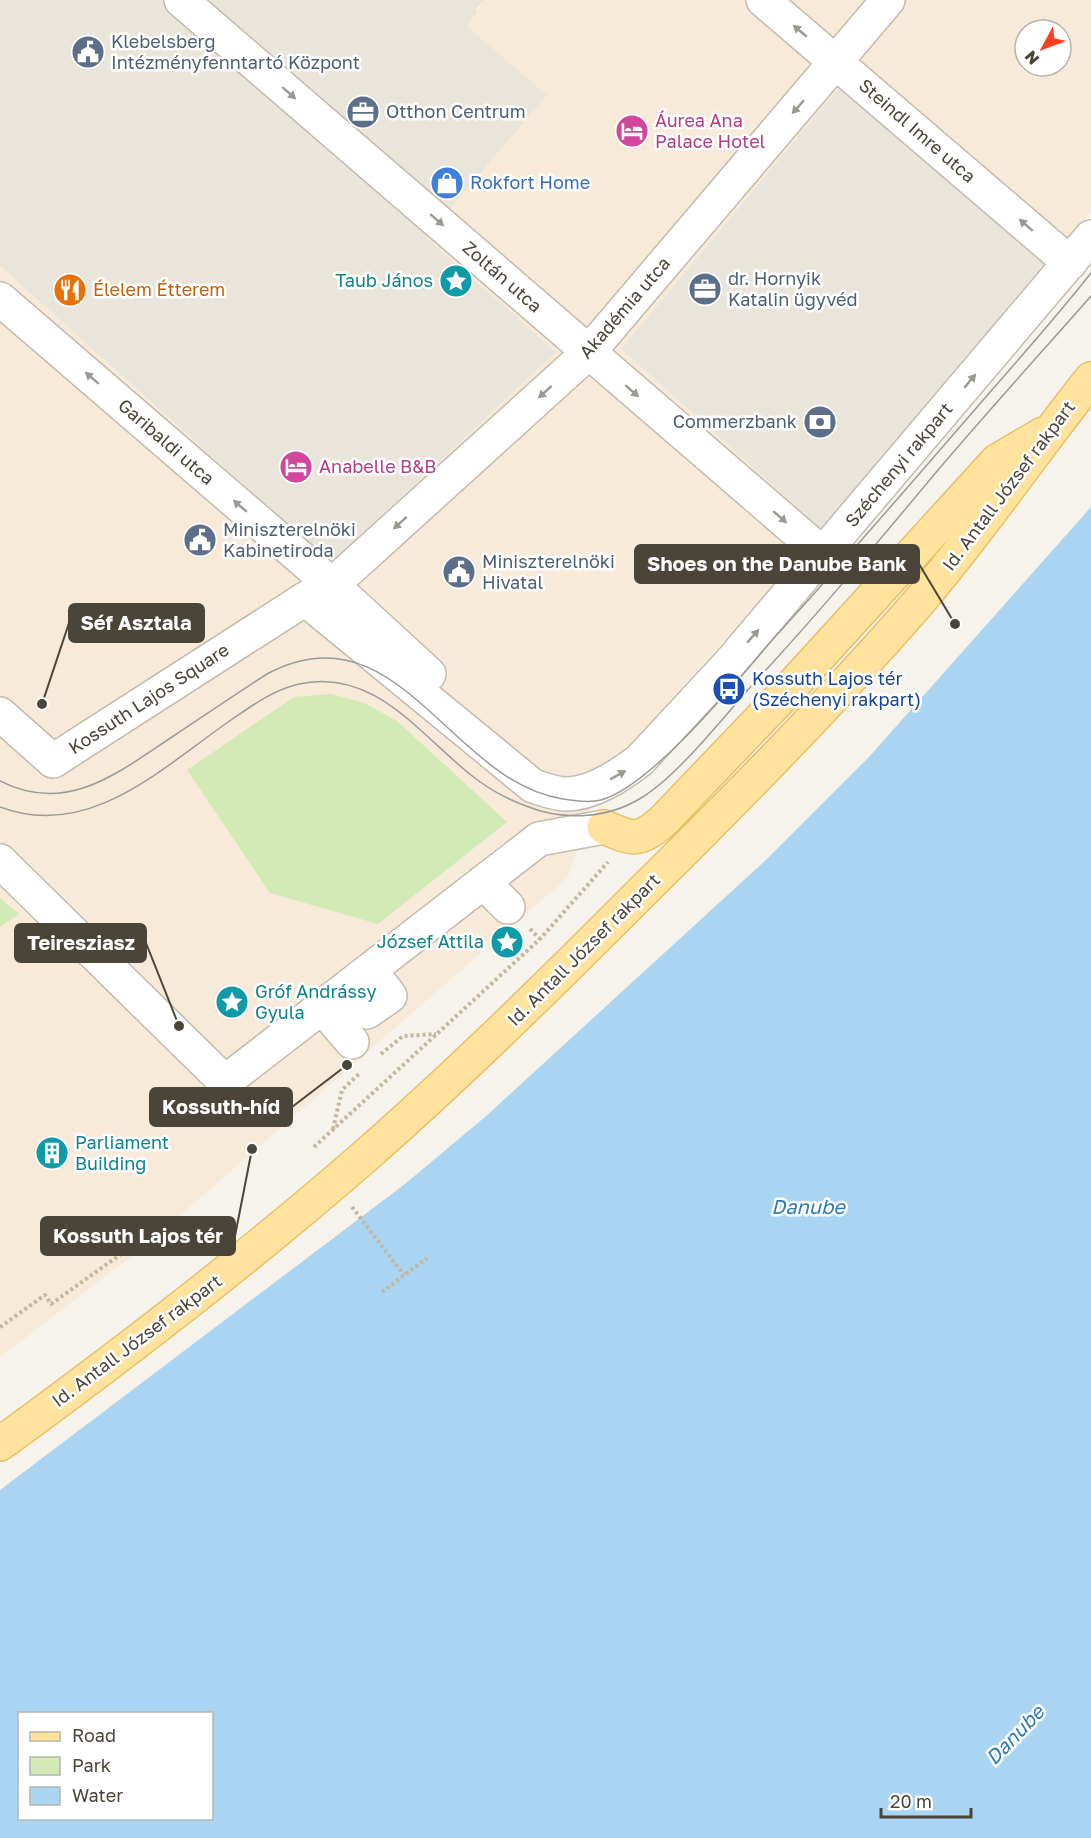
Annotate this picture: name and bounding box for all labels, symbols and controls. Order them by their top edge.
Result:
north arrow [1013,18,1073,78]
one-way arrow [793,25,808,38]
place label: Klebelsberg Intézményfenntartó Központ [111,30,360,73]
public building icon: Klebelsberg Intézményfenntartó Központ [70,34,106,70]
text: N [1020,47,1043,69]
street label: Steindl Imre utca [855,74,981,187]
one-way arrow [281,86,297,99]
office icon: Otthon Centrum [345,94,381,130]
one-way arrow [792,99,805,114]
place label: Otthon Centrum [386,100,526,122]
place label: Áurea Ana Palace Hotel [655,109,766,152]
hotel icon: Áurea Ana Palace Hotel [614,113,650,149]
shop icon: Rokfort Home [429,165,465,201]
place label: Rokfort Home [470,171,590,193]
one-way arrow [429,213,444,226]
one-way arrow [1018,218,1034,231]
street label: Zoltán utca [459,236,547,317]
street label: Akadémia utca [574,252,674,363]
place icon: Taub János [438,263,474,299]
place label: dr. Hornyik Katalin ügyvéd [728,267,858,310]
place label: Taub János [335,269,433,291]
office icon: dr. Hornyik Katalin ügyvéd [687,271,723,307]
restaurant icon: Élelem Étterem [52,272,88,308]
place label: Élelem Étterem [93,278,225,300]
one-way arrow [85,372,100,385]
one-way arrow [963,374,976,389]
one-way arrow [624,384,640,397]
one-way arrow [537,385,552,399]
street label: Garibaldi utca [114,394,219,489]
street label: Id. Antall József rakpart [937,396,1079,575]
street label: Széchenyi rakpart [840,398,957,531]
bank icon: Commerzbank [802,404,838,440]
place label: Commerzbank [673,410,797,432]
hotel icon: Anabelle B&B [278,449,314,485]
place label: Anabelle B&B [319,455,436,477]
one-way arrow [232,499,248,512]
one-way arrow [773,511,788,524]
one-way arrow [393,516,408,529]
place label: Miniszterelnöki Kabinetiroda [223,518,356,561]
public building icon: Miniszterelnöki Kabinetiroda [182,522,218,558]
callout: Shoes on the Danube Bank [635,545,919,583]
place label: Miniszterelnöki Hivatal [482,550,615,593]
text: Shoes on the Danube Bank [647,551,907,575]
public building icon: Miniszterelnöki Hivatal [441,554,477,590]
callout: Séf Asztala [69,604,204,642]
text: Séf Asztala [80,610,192,634]
one-way arrow [746,629,759,644]
street label: Kossuth Lajos Square [64,638,233,758]
place label: Kossuth Lajos tér (Széchenyi rakpart) [752,667,921,710]
bus stop icon: Kossuth Lajos tér (Széchenyi rakpart) [711,671,747,707]
one-way arrow [610,770,627,780]
street label: Id. Antall József rakpart [502,868,664,1030]
callout: Teiresziasz [15,924,146,962]
place icon: József Attila [489,924,525,960]
text: Teiresziasz [27,930,135,954]
place label: József Attila [377,930,484,952]
place label: Gróf Andrássy Gyula [255,980,377,1023]
place icon: Gróf Andrássy Gyula [214,984,250,1020]
callout: Kossuth-híd [150,1088,292,1126]
text: Kossuth-híd [162,1094,280,1118]
place label: Parliament Building [75,1131,169,1174]
building icon: Parliament Building [34,1135,70,1171]
water label: Danube [771,1194,846,1218]
callout: Kossuth Lajos tér [41,1217,235,1255]
text: Kossuth Lajos tér [53,1223,223,1247]
street label: Id. Antall József rakpart [47,1269,226,1411]
water label: Danube [980,1698,1049,1769]
legend [18,1712,213,1820]
text: Road [72,1724,116,1746]
text: Park [72,1754,111,1776]
scale bar [881,1781,971,1819]
text: Water [72,1784,123,1806]
text: 20 m [890,1790,932,1812]

